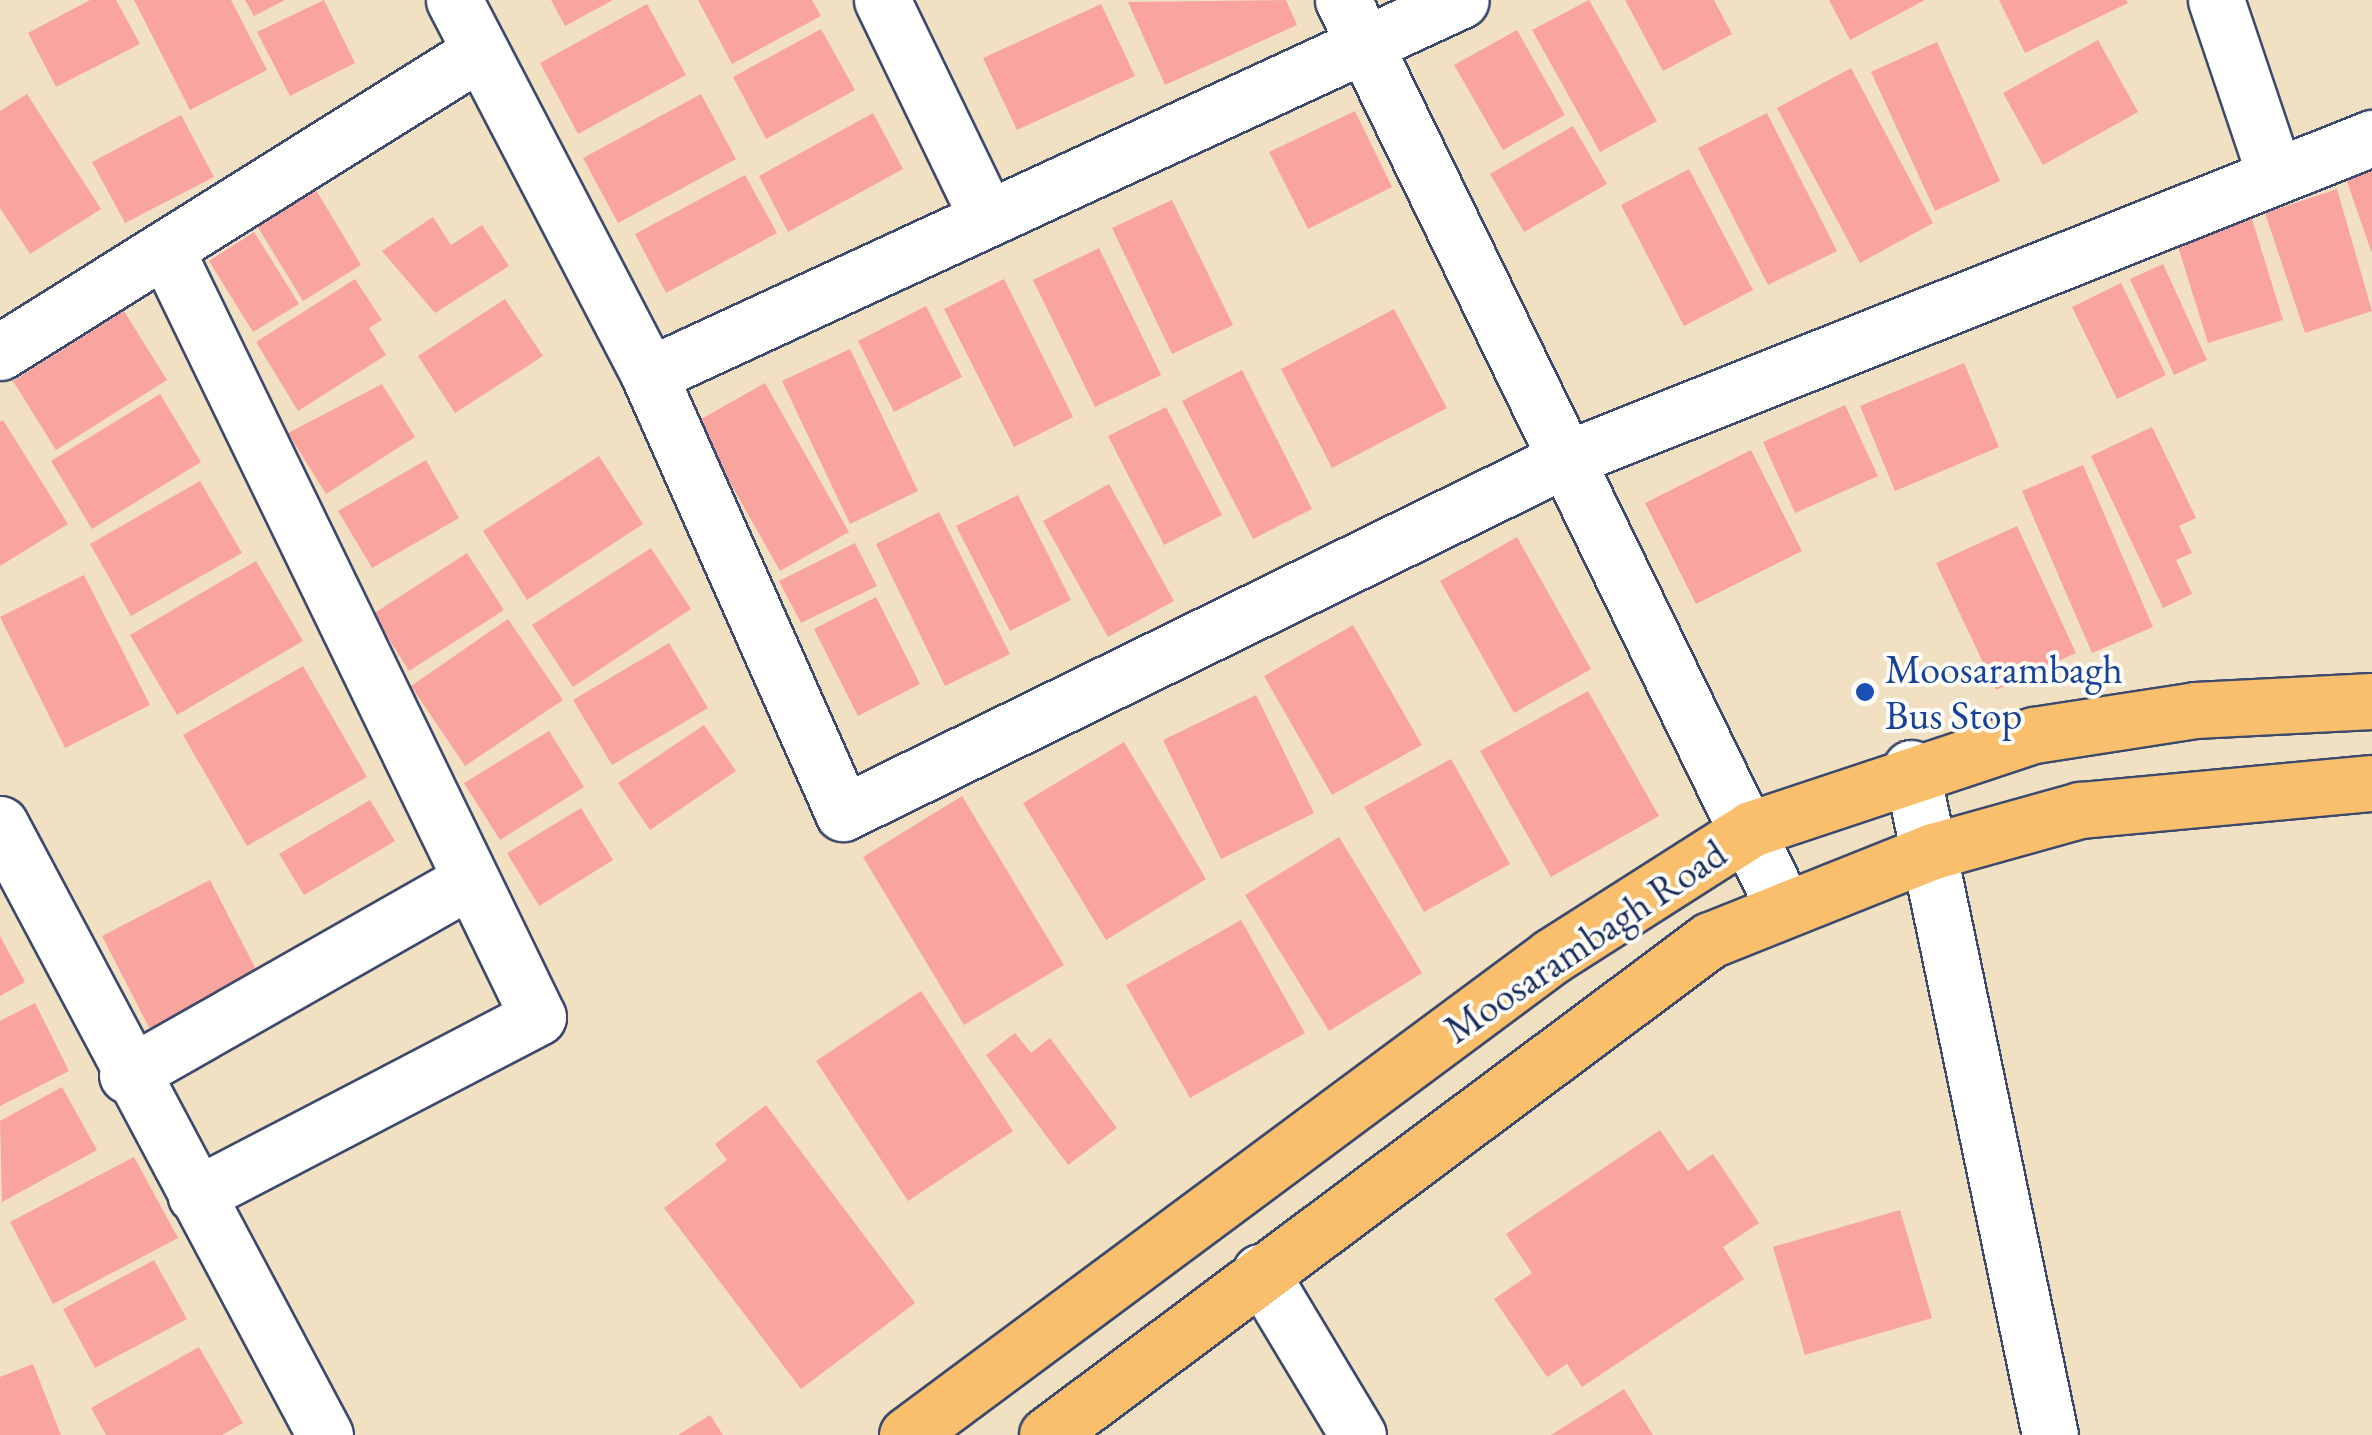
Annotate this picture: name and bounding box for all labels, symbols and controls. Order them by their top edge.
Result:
place label: Moosarambagh Bus Stop [1885,645,2123,739]
marker: Moosarambagh Bus Stop [1854,681,1876,703]
street label: Moosarambagh Road [1435,829,1735,1053]

